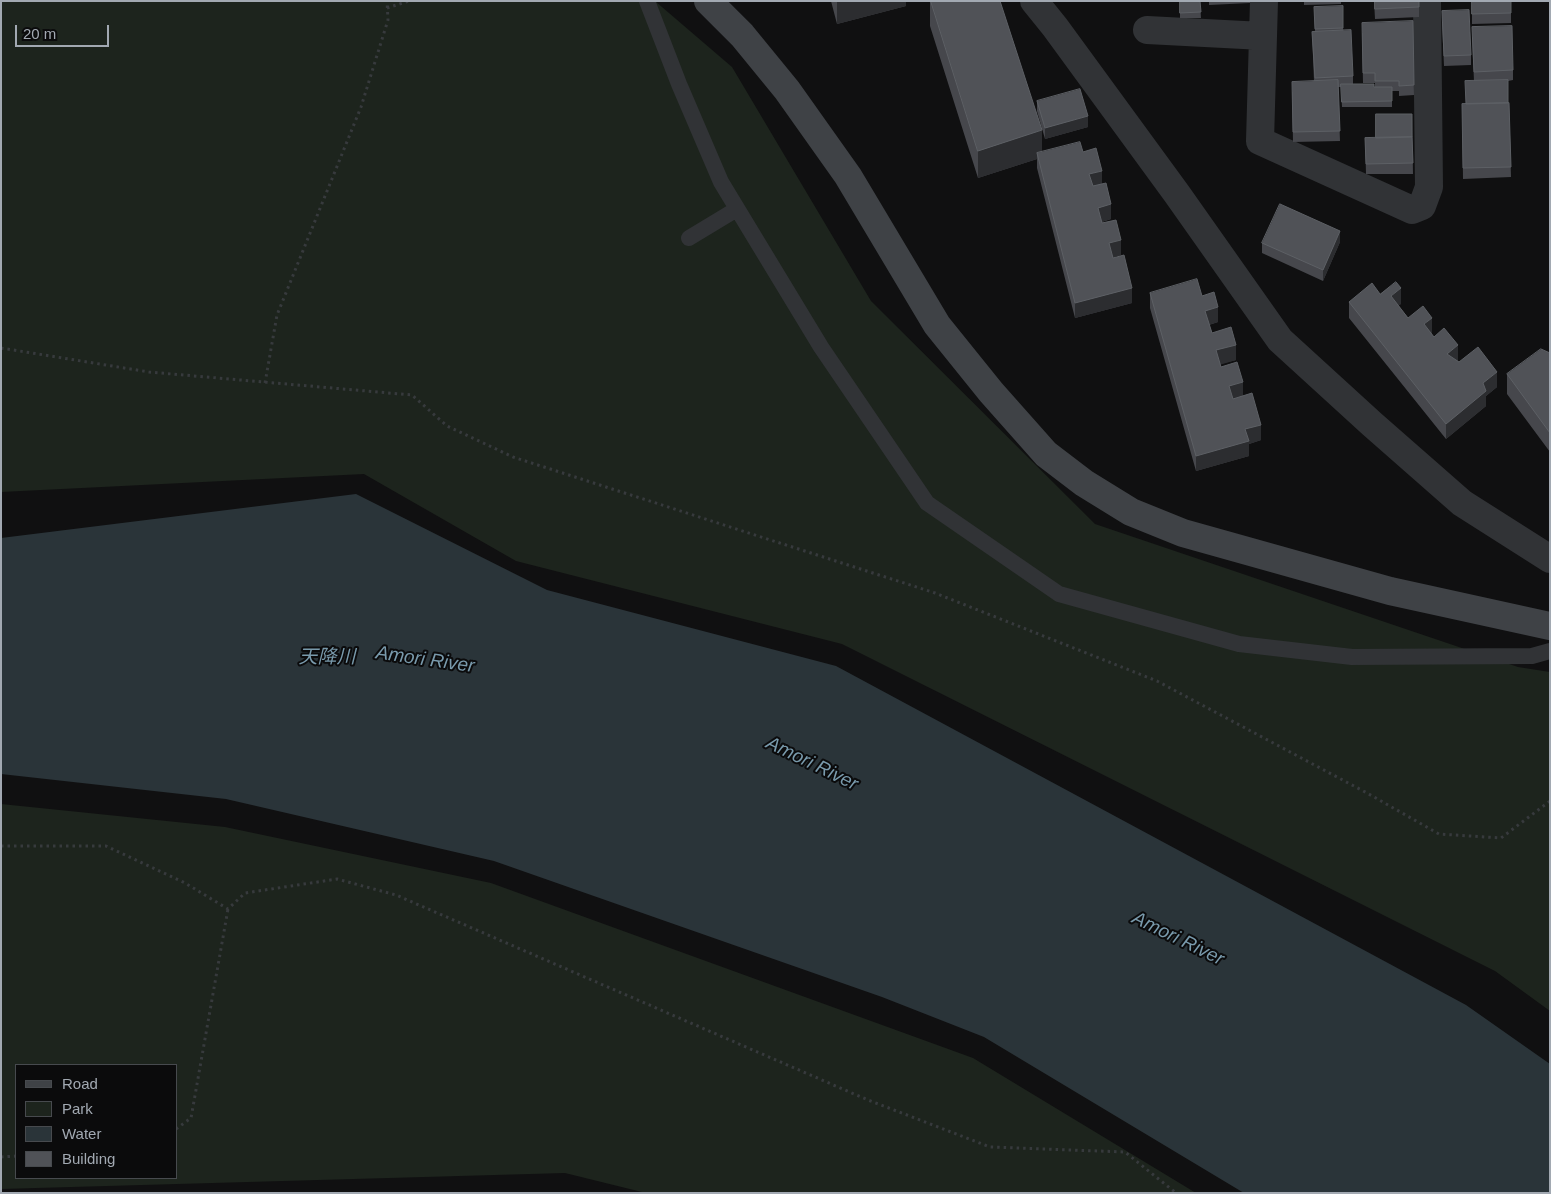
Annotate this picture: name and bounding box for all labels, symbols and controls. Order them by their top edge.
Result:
scale bar [18,15,111,47]
text: 20 m [23,25,56,42]
water label: Amori River [374,642,476,678]
water label: 天降川 [299,647,355,669]
water label: Amori River [762,732,862,796]
water label: Amori River [1128,907,1228,971]
legend [15,1064,178,1179]
text: Road [62,1075,98,1092]
text: Park [62,1100,93,1117]
text: Water [62,1125,101,1142]
text: Building [62,1150,115,1167]

